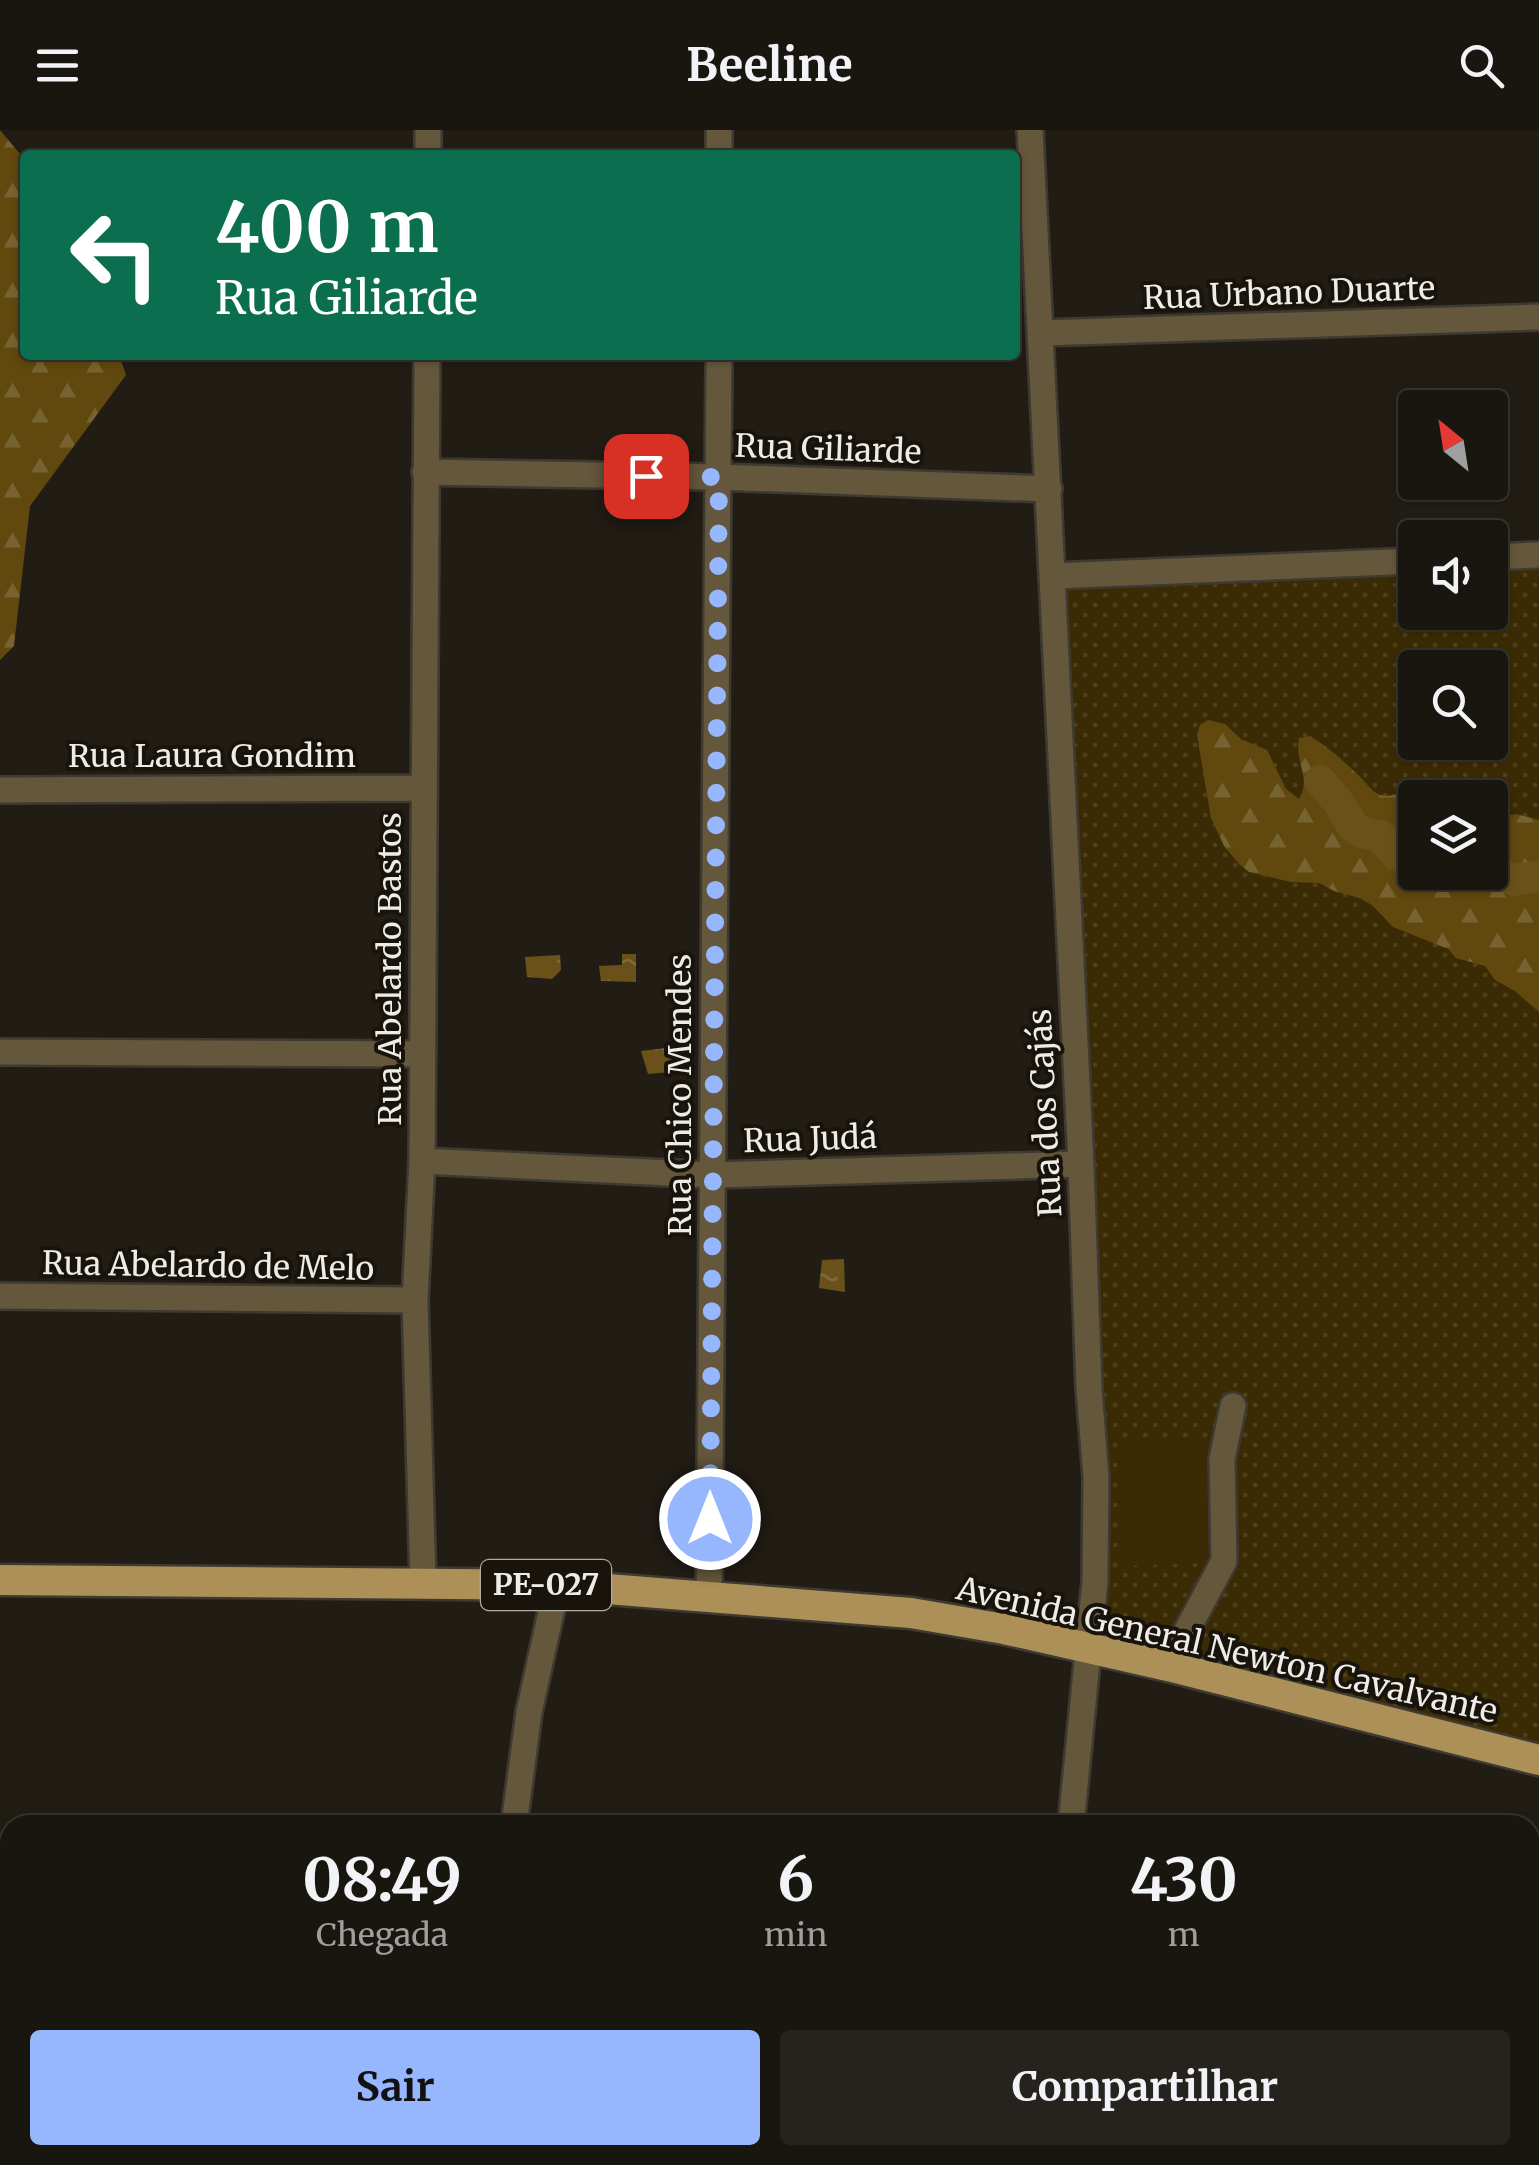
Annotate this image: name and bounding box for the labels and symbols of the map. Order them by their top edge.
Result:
street label: Rua Urbano Duarte [1142,268,1436,318]
north arrow [1398,390,1508,500]
street label: Rua Giliarde [734,426,922,472]
pin [604,434,689,519]
street label: Rua Laura Gondim [68,736,356,776]
street label: Rua Abelardo Bastos [370,812,410,1126]
street label: Rua Chico Mendes [660,954,700,1236]
street label: Rua dos Cajás [1020,1008,1070,1218]
street label: Rua Judá [742,1117,878,1161]
street label: Rua Abelardo de Melo [42,1243,374,1289]
position arrow [658,1467,762,1571]
road number: PE-027 [481,1560,611,1610]
street label: Avenida General Newton Cavalvante [952,1568,1501,1732]

